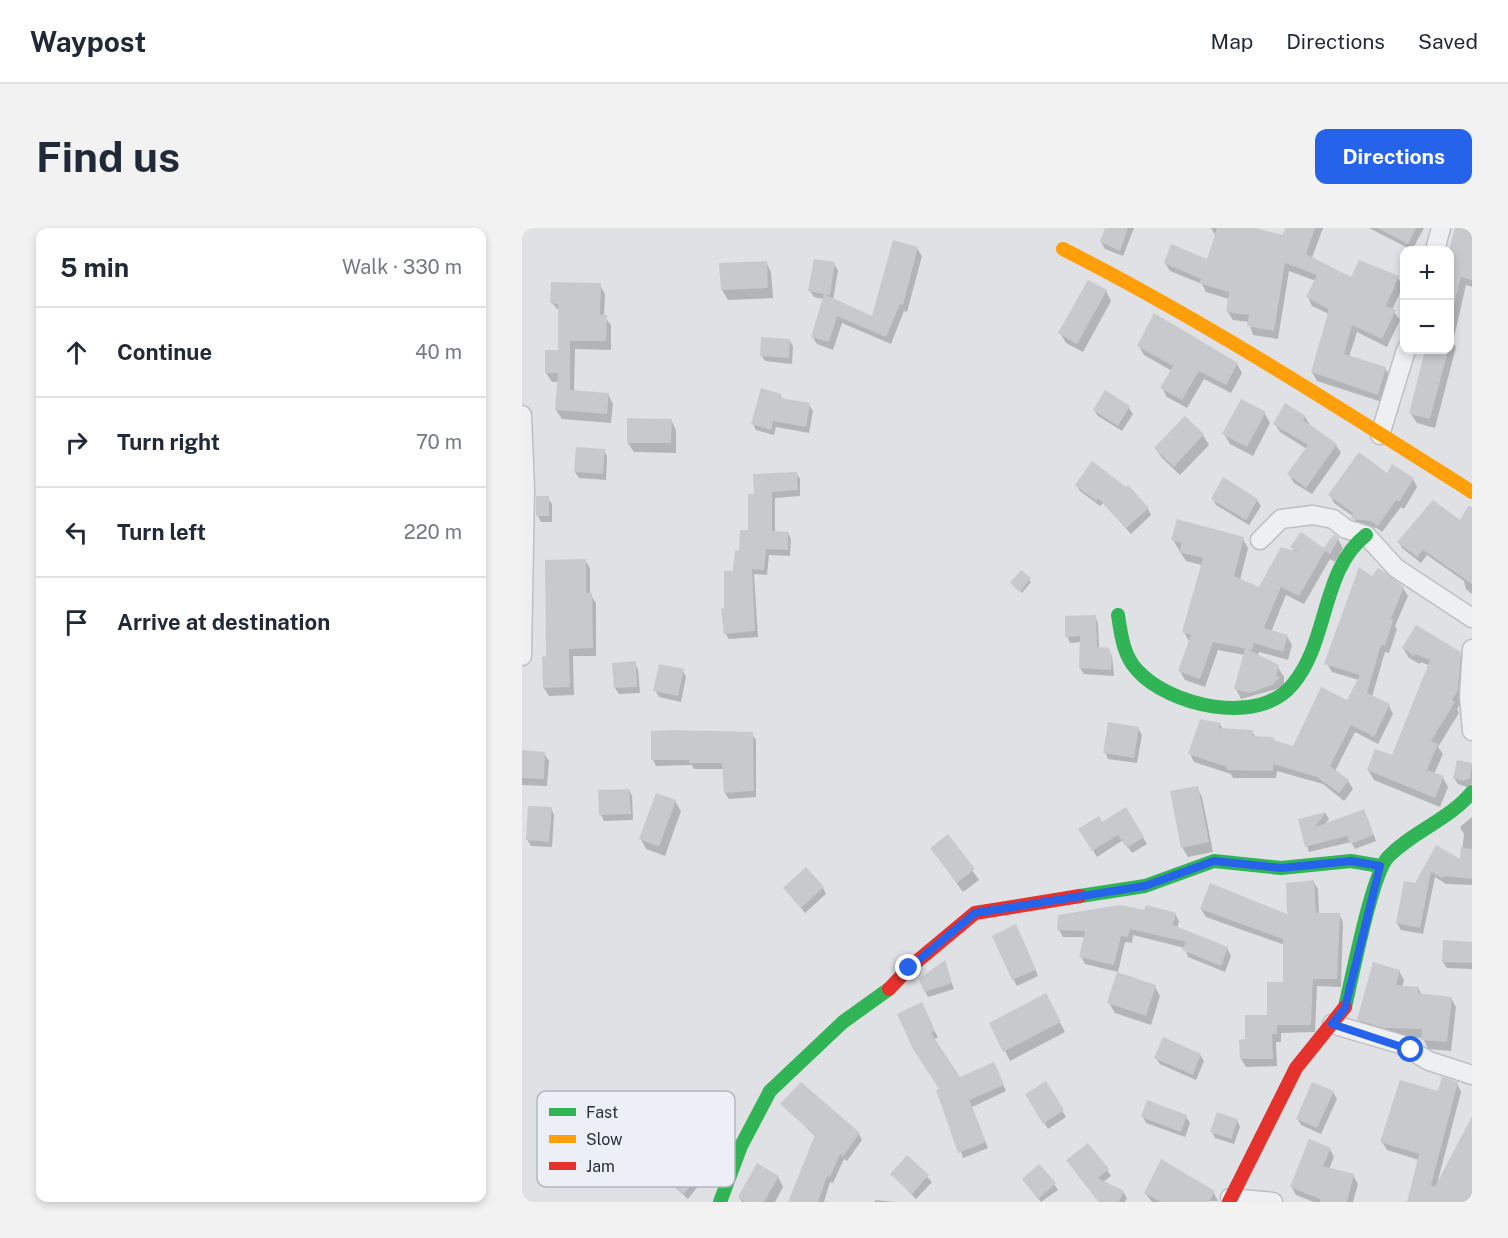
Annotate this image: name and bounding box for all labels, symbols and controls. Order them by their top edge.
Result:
text: Waypost [30,25,146,58]
text: Map [1211,29,1253,54]
text: Directions [1286,29,1385,54]
text: Saved [1418,29,1478,54]
button: Directions [1315,129,1472,184]
text: Find us [36,132,180,181]
map controls [1400,246,1454,354]
button: + [1400,246,1454,300]
text: 5 min [60,252,129,283]
text: Walk · 330 m [342,255,462,279]
button: − [1400,300,1454,354]
icon: ahead [60,336,93,369]
text: Continue [117,339,212,365]
text: 40 m [415,340,462,364]
icon: right [60,426,93,459]
text: Turn right [117,429,220,455]
text: 70 m [416,430,462,454]
icon: left [60,516,93,549]
text: Turn left [117,519,206,545]
text: 220 m [404,520,462,544]
icon: arrive [60,606,93,639]
text: Arrive at destination [117,609,330,635]
route end [895,954,921,980]
route start [1397,1036,1423,1062]
legend [537,1091,735,1187]
text: Fast [586,1103,618,1122]
text: Slow [586,1130,623,1149]
text: Jam [586,1157,615,1176]

